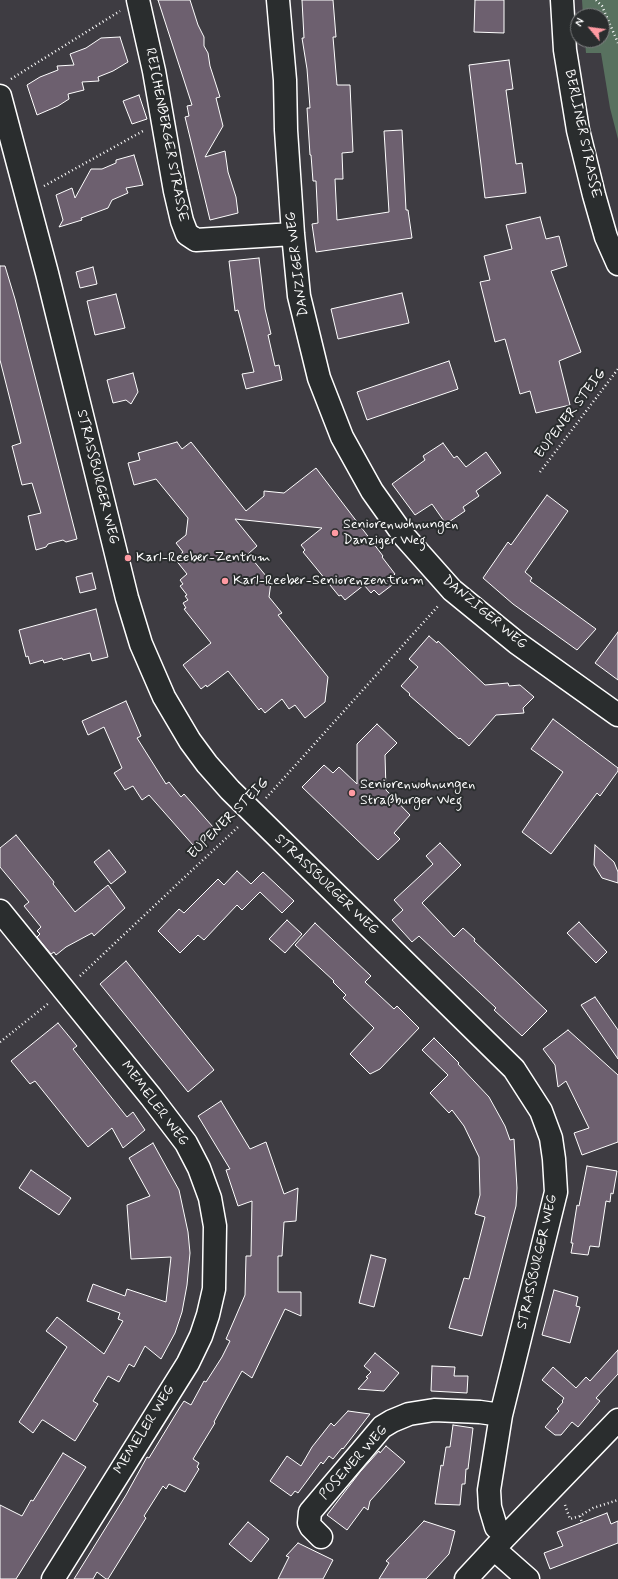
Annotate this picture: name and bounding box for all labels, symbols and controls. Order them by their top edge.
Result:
north arrow [570,8,610,48]
text: N [572,16,588,29]
street label: REICHENBERGER STRASSE [141,47,191,223]
street label: BERLINER STRASSE [560,68,604,200]
street label: DANZIGER WEG [283,211,313,317]
street label: EUPENER STEIG [532,366,610,462]
street label: STRASSBURGER WEG [72,408,122,546]
place label: Seniorenwohnungen Danziger Weg [343,517,458,550]
marker: Seniorenwohnungen Danziger Weg [330,528,340,538]
place label: Karl-Reeber-Zentrum [136,550,270,566]
marker: Karl-Reeber-Zentrum [123,553,133,563]
place label: Karl-Reeber-Seniorenzentrum [233,573,424,589]
street label: DANZIGER WEG [438,573,530,653]
marker: Karl-Reeber-Seniorenzentrum [220,576,230,586]
street label: EUPENER STEIG [185,775,273,863]
place label: Seniorenwohnungen Straßburger Weg [360,777,475,810]
marker: Seniorenwohnungen Straßburger Weg [347,788,357,798]
street label: STRASSBURGER WEG [271,831,381,939]
street label: MEMELER WEG [117,1058,191,1150]
street label: STRASSBURGER WEG [514,1193,562,1331]
street label: MEMELER WEG [111,1382,179,1478]
street label: POSENER WEG [316,1422,392,1504]

